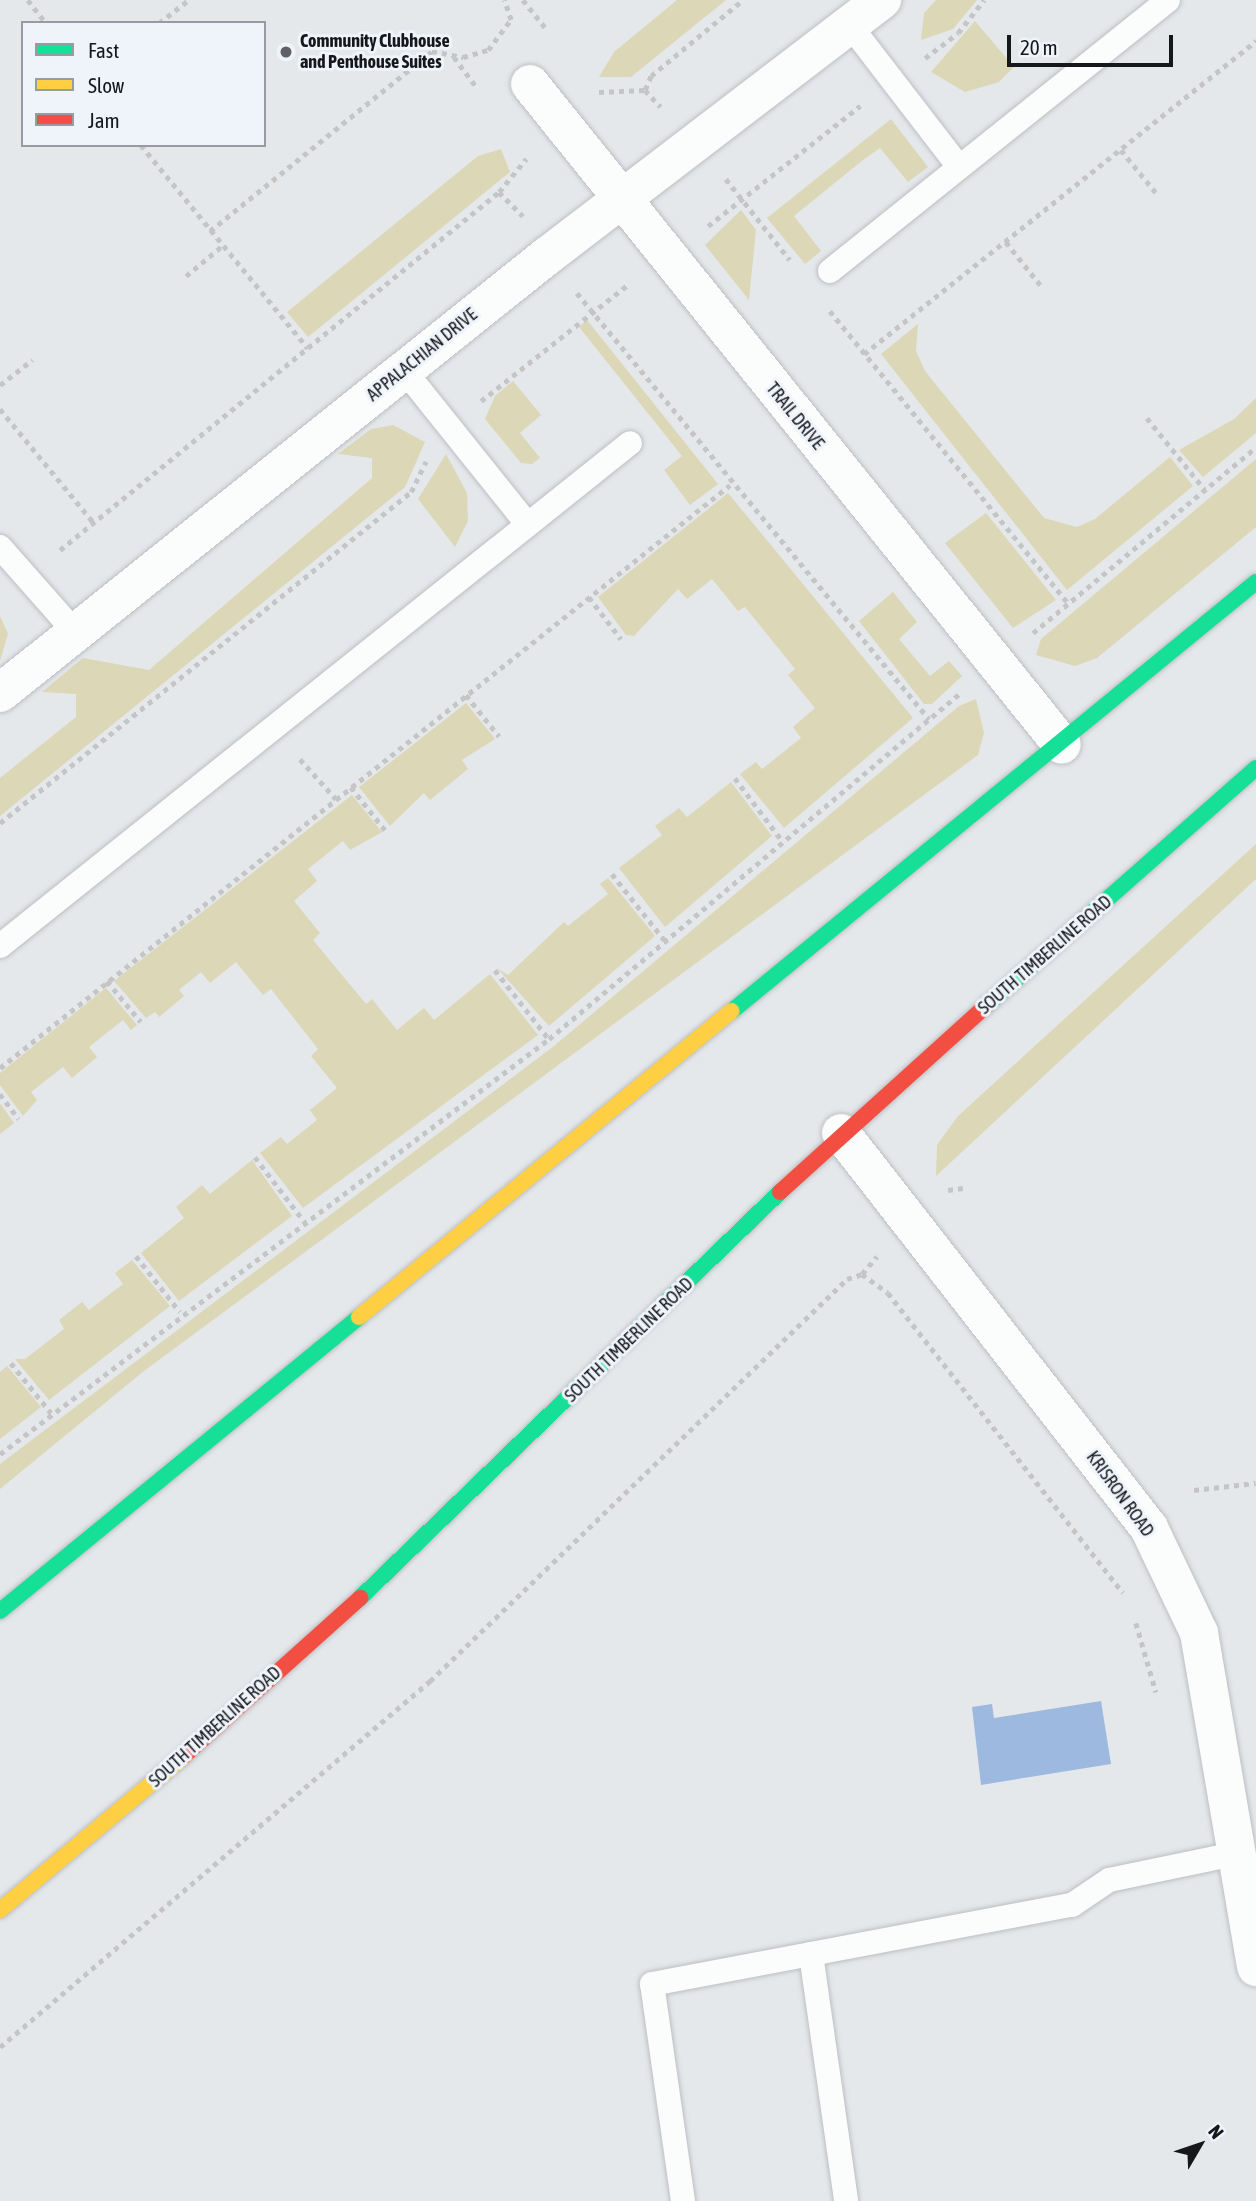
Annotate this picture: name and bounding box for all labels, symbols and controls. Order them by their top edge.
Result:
legend [21,21,266,147]
scale bar [1011,21,1177,65]
place label: Community Clubhouse and Penthouse Suites [300,31,450,74]
text: 20 m [1020,35,1058,59]
text: Fast [88,38,119,62]
marker: Community Clubhouse and Penthouse Suites [278,44,294,60]
text: Slow [88,73,124,97]
text: Jam [88,108,120,132]
street label: APPALACHIAN DRIVE [363,304,481,406]
street label: TRAIL DRIVE [761,378,829,454]
street label: SOUTH TIMBERLINE ROAD [974,891,1116,1019]
street label: SOUTH TIMBERLINE ROAD [560,1273,698,1407]
street label: KRISRON ROAD [1082,1447,1158,1541]
street label: SOUTH TIMBERLINE ROAD [145,1662,285,1792]
north arrow [1165,2110,1235,2180]
text: N [1204,2121,1228,2143]

